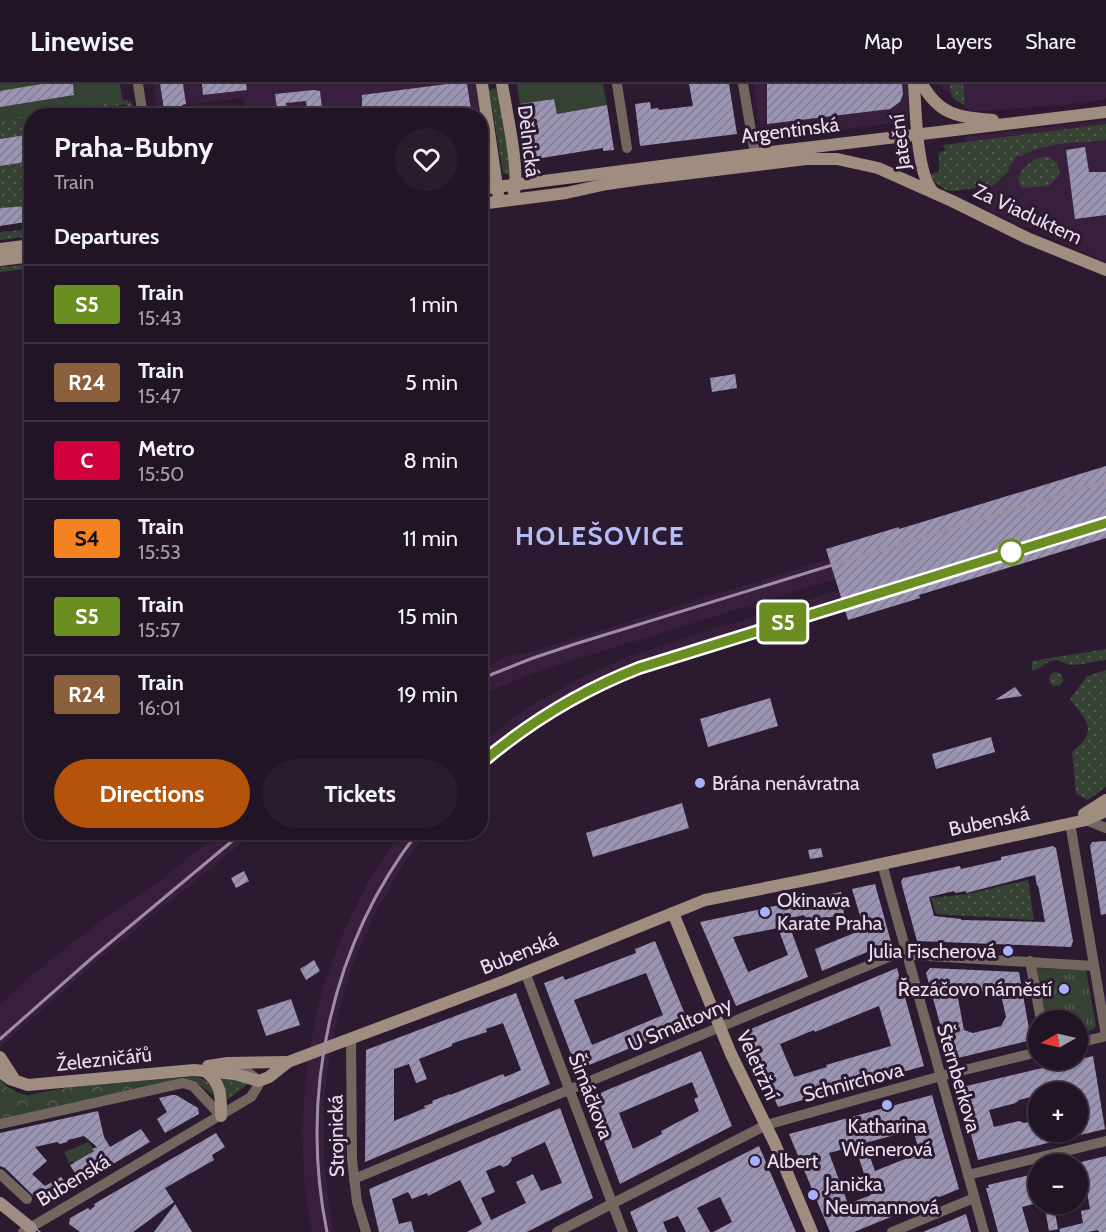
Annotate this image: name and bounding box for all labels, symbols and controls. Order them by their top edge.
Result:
text: Linewise [30,24,134,58]
text: Map [864,29,903,54]
text: Layers [936,29,992,54]
text: Share [1025,29,1076,54]
street label: Dělnická [513,104,545,179]
street label: Argentinská [740,112,841,148]
street label: Jateční [885,113,915,172]
button: heart [395,128,458,191]
text: Praha-Bubny [54,130,213,164]
text: Train [54,170,94,194]
street label: Za Viaduktem [970,178,1086,250]
text: Departures [54,223,159,250]
text: Train [138,279,184,306]
text: 1 min [410,291,458,318]
text: S5 [75,292,99,317]
text: 15:43 [138,306,182,330]
text: Train [138,357,184,384]
text: 5 min [405,369,458,396]
text: R24 [68,370,106,395]
text: 15:47 [138,384,181,408]
text: Metro [138,435,195,462]
text: 8 min [403,447,458,474]
text: C [81,448,93,473]
text: 15:50 [138,462,184,486]
text: Train [138,513,184,540]
district label: HOLEŠOVICE [515,520,685,552]
text: 11 min [402,525,458,552]
text: S4 [74,526,100,551]
unlabelled marker [998,539,1024,565]
text: 15:53 [138,540,181,564]
text: Train [138,591,184,618]
line badge: S5 [756,602,810,642]
text: 15 min [398,603,458,630]
text: S5 [75,604,99,629]
text: S5 [771,610,795,635]
text: 15:57 [138,618,180,642]
text: Train [138,669,184,696]
text: 19 min [397,681,458,708]
text: R24 [68,682,106,707]
text: 16:01 [138,696,181,720]
button: Directions [54,759,250,828]
button: Tickets [262,759,458,828]
place label: Brána nenávratna [712,771,860,795]
marker: Brána nenávratna [693,776,707,790]
street label: Bubenská [947,801,1032,841]
place label: Okinawa Karate Praha [777,888,883,935]
marker: Okinawa Karate Praha [758,905,772,919]
street label: Bubenská [477,926,562,979]
place label: Julia Fischerová [867,939,996,963]
marker: Julia Fischerová [1001,944,1015,958]
place label: Řezáčovo náměstí [898,977,1052,1001]
marker: Řezáčovo náměstí [1057,982,1071,996]
street label: U Smaltovny [624,991,736,1057]
north arrow [1028,1010,1088,1070]
map controls [1028,1010,1088,1214]
street label: Šternberkova [932,1021,986,1136]
street label: Veletržní [731,1026,785,1104]
street label: Železničářů [55,1042,153,1076]
street label: Šimáčkova [564,1049,619,1143]
street label: Schnirchova [800,1057,906,1107]
button: + [1028,1082,1088,1142]
street label: Strojnická [323,1094,349,1177]
marker: Katharina Wienerová [880,1098,894,1112]
place label: Katharina Wienerová [842,1114,933,1161]
street label: Bubenská [32,1149,114,1211]
place label: Albert [767,1149,819,1173]
marker: Albert [748,1154,762,1168]
button: − [1028,1154,1088,1214]
place label: Janička Neumannová [824,1172,940,1219]
marker: Janička Neumannová [806,1188,820,1202]

